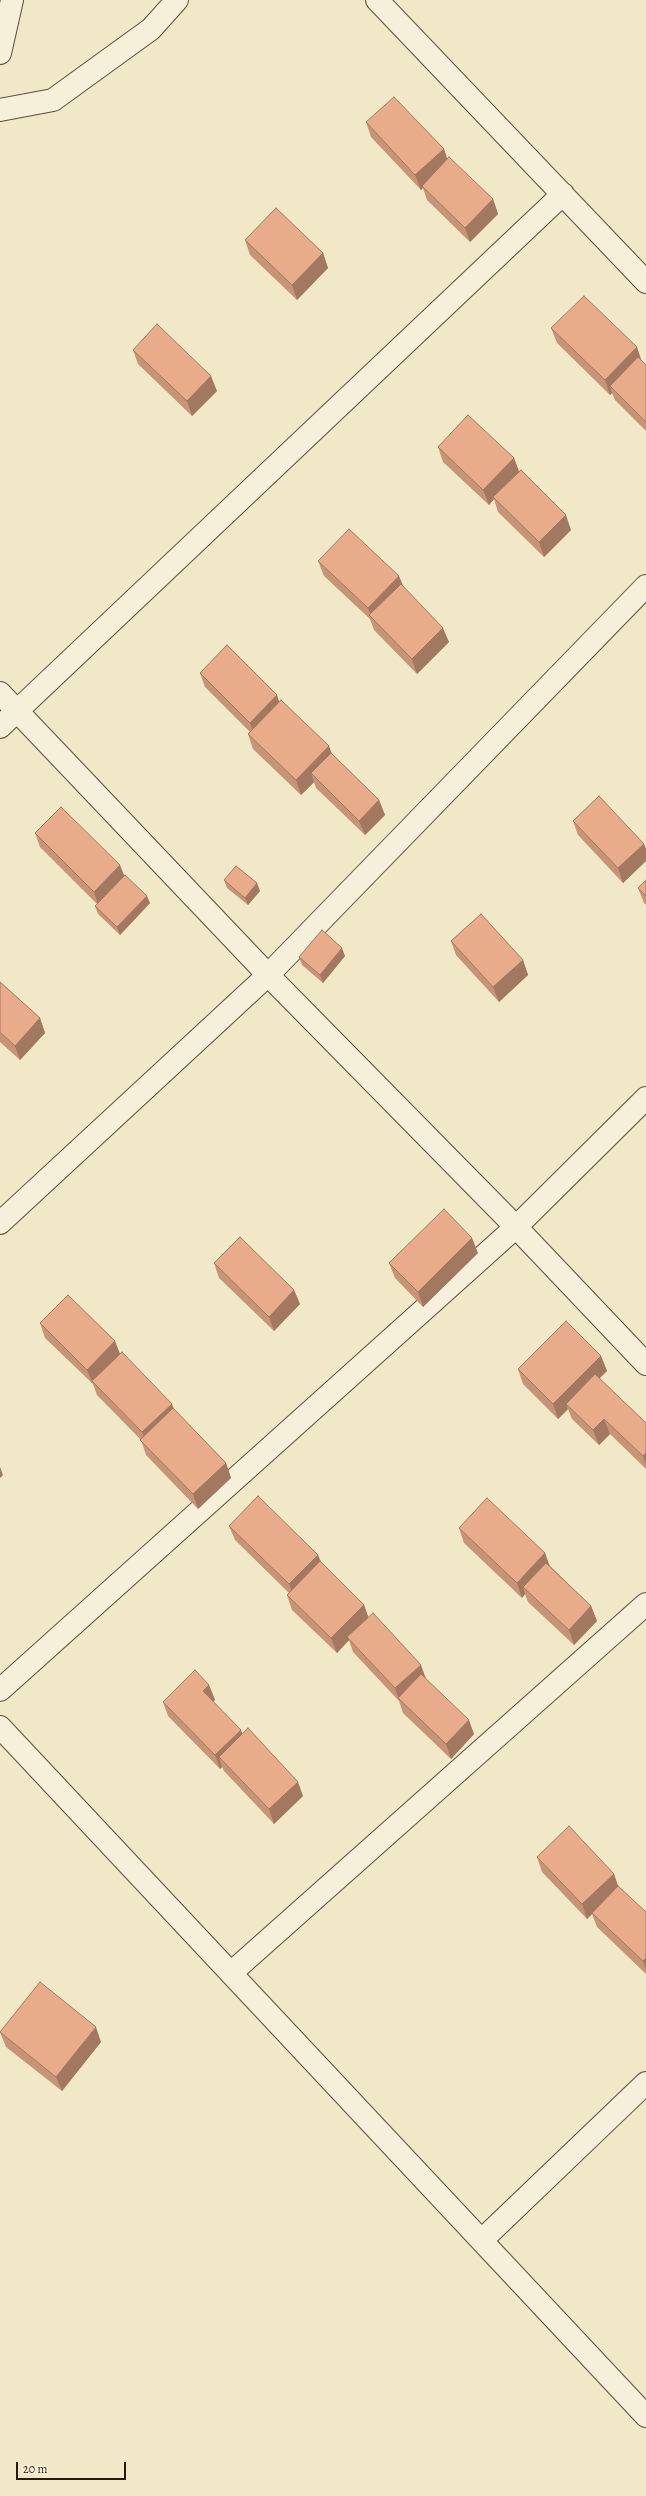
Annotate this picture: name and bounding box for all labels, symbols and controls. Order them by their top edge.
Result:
scale bar [18,2454,128,2480]
text: 20 m [23,2461,47,2477]

